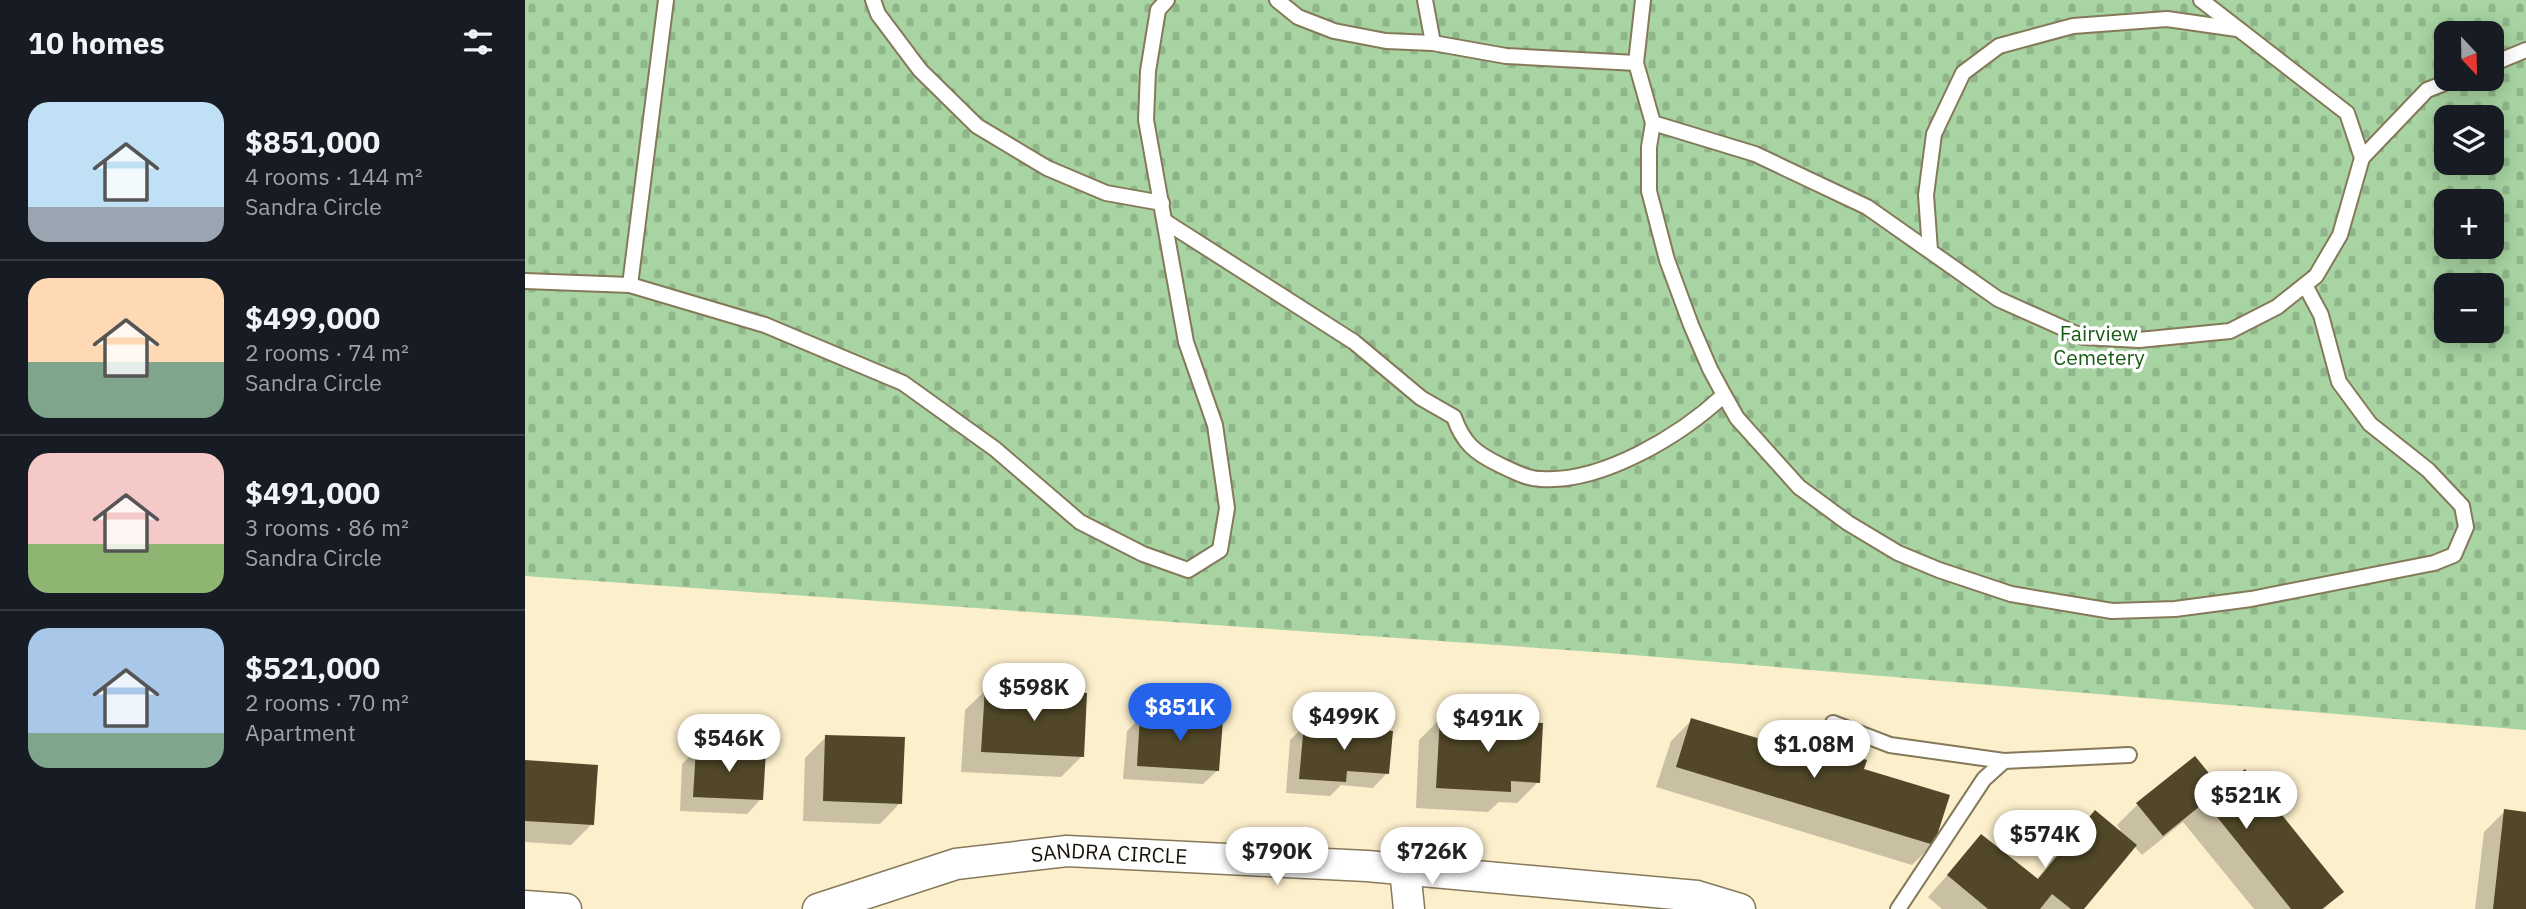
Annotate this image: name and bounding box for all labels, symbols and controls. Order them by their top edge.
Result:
north arrow [2434,21,2504,91]
map controls [2434,21,2504,343]
text: 10 homes [28,23,165,62]
icon: filters [459,23,497,61]
button: layers [2434,105,2504,175]
text: $851,000 [245,122,380,161]
icon: home [84,130,168,214]
text: 4 rooms · 144 m² [245,161,423,191]
button: + [2434,189,2504,259]
text: Sandra Circle [245,191,382,221]
button: − [2434,273,2504,343]
text: $499,000 [245,298,380,337]
icon: home [84,306,168,390]
park label: Fairview Cemetery [2053,319,2145,371]
text: 2 rooms · 74 m² [245,337,409,367]
text: Sandra Circle [245,367,382,397]
text: $491,000 [245,473,380,512]
icon: home [84,481,168,565]
text: 3 rooms · 86 m² [245,512,409,542]
text: Sandra Circle [245,542,382,572]
text: $521,000 [245,648,380,687]
icon: home [84,656,168,740]
pin: $598K [985,664,1083,723]
text: $598K [998,671,1070,701]
pin: $851K [1131,684,1229,743]
text: 2 rooms · 70 m² [245,687,409,717]
text: $851K [1144,691,1216,721]
pin: $499K [1295,692,1393,752]
pin: $491K [1439,694,1537,754]
text: $499K [1308,700,1380,730]
text: $491K [1452,702,1524,732]
pin: $546K [680,714,778,774]
text: Apartment [245,717,356,747]
pin: $1.08M [1757,720,1871,780]
text: $546K [693,722,765,752]
text: $1.08M [1773,728,1855,758]
pin: $521K [2197,772,2295,831]
text: $521K [2210,779,2282,809]
pin: $574K [1996,810,2094,870]
text: $574K [2009,818,2081,848]
pin: $790K [1228,828,1326,887]
pin: $726K [1383,828,1481,887]
text: $790K [1241,835,1313,865]
text: $726K [1396,835,1468,865]
street label: SANDRA CIRCLE [1029,836,1188,870]

